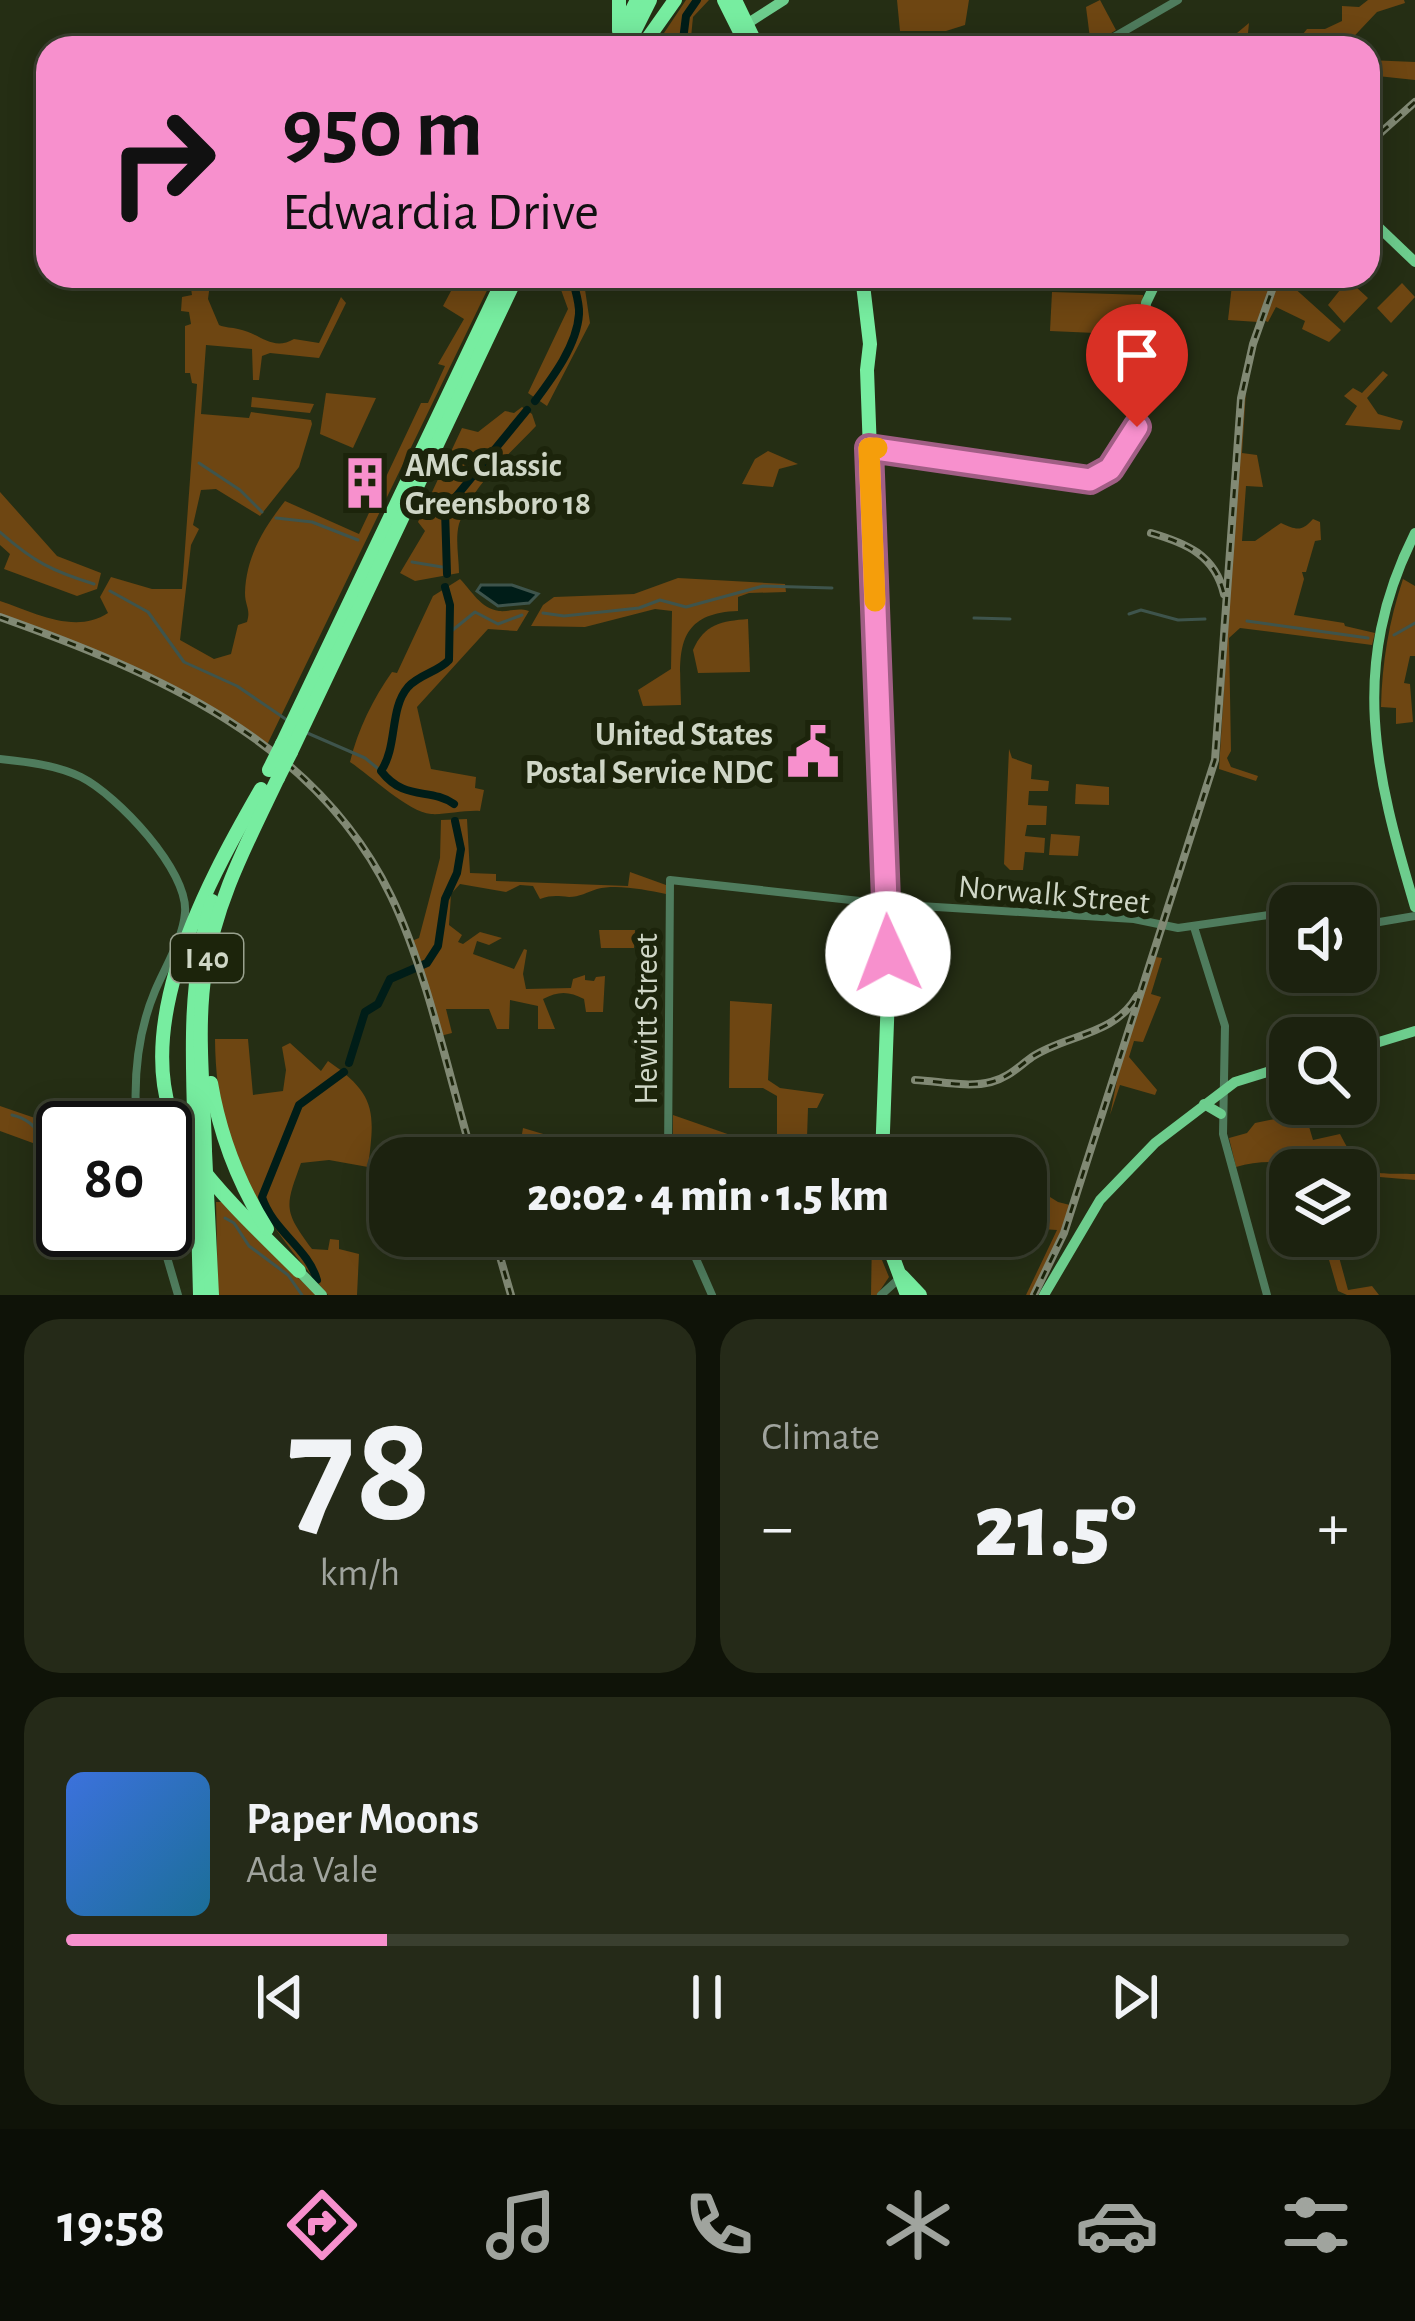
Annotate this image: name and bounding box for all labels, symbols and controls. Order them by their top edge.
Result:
icon: right [84,84,240,240]
text: 950 m [282,88,483,172]
text: Edwardia Drive [282,186,599,240]
pin [1086,304,1188,427]
icon: arrive [1104,322,1170,388]
place label: AMC Classic Greensboro 18 [405,450,591,521]
building icon: AMC Classic Greensboro 18 [336,454,394,512]
place label: United States Postal Service NDC [525,719,773,790]
public building icon: United States Postal Service NDC [784,723,842,781]
street label: Norwalk Street [957,871,1151,920]
map controls [1269,885,1377,1257]
button: sound [1269,885,1377,993]
position arrow [825,891,951,1017]
street label: Hewitt Street [631,933,664,1105]
road number: I 40 [171,934,243,982]
button: search [1269,1017,1377,1125]
speed limit sign: 80 [36,1101,192,1257]
button: layers [1269,1149,1377,1257]
text: 20:02 · 4 min · 1.5 km [527,1174,889,1219]
text: 78 [288,1394,432,1550]
text: Climate [762,1418,880,1457]
text: 21.5° [974,1483,1136,1573]
text: − [762,1495,793,1561]
text: + [1317,1495,1349,1561]
text: km/h [320,1554,400,1593]
text: Paper Moons [246,1797,479,1842]
text: Ada Vale [246,1851,378,1890]
icon: previous [247,1964,313,2030]
icon: pause [674,1964,740,2030]
icon: next [1102,1964,1168,2030]
icon: directions [280,2183,364,2267]
icon: music [479,2183,563,2267]
icon: phone [677,2183,761,2267]
icon: climate [876,2183,960,2267]
icon: car [1075,2183,1159,2267]
icon: filters [1274,2183,1358,2267]
text: 19:58 [57,2198,165,2252]

